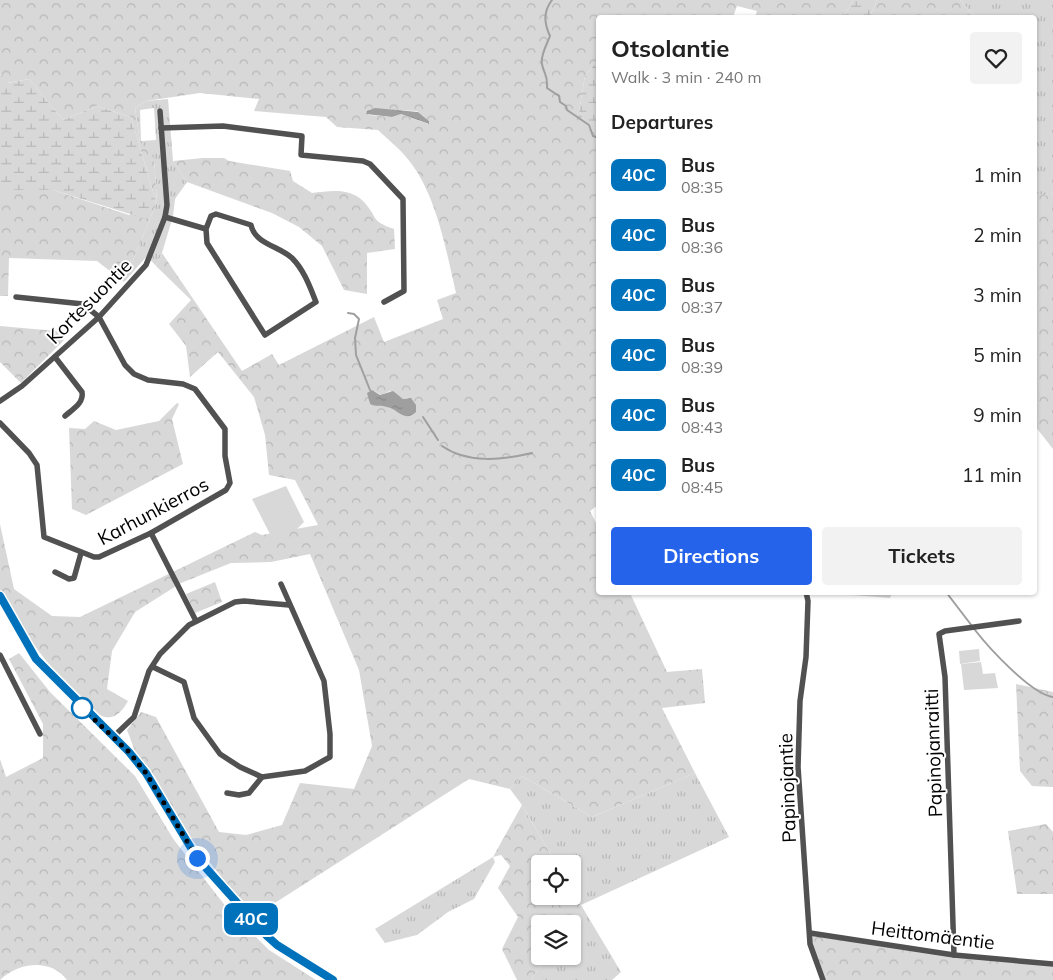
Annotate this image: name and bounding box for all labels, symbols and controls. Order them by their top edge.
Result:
button: heart [970,32,1022,84]
text: Otsolantie [611,33,729,63]
text: Walk · 3 min · 240 m [611,67,762,87]
text: Departures [611,110,713,134]
text: Bus [681,153,715,177]
text: 40C [622,163,655,186]
text: 1 min [973,163,1022,187]
text: 08:35 [681,177,723,197]
text: Bus [681,213,715,237]
text: 40C [622,223,655,246]
text: 2 min [973,223,1022,247]
text: 08:36 [681,237,723,257]
street label: Kortesuontie [41,253,137,349]
text: Bus [681,273,715,297]
text: 40C [622,283,655,306]
text: 3 min [973,283,1022,307]
text: 08:37 [681,297,723,317]
text: Bus [681,333,715,357]
text: 40C [622,343,655,366]
text: 5 min [973,343,1022,367]
text: 08:39 [681,357,723,377]
text: Bus [681,393,715,417]
text: 40C [622,403,655,426]
text: 9 min [973,403,1022,427]
text: 08:43 [681,417,723,437]
text: Bus [681,453,715,477]
text: 40C [622,463,655,486]
text: 11 min [962,463,1022,487]
street label: Karhunkierros [93,472,213,550]
text: 08:45 [681,477,723,497]
button: Directions [611,527,812,585]
button: Tickets [822,527,1022,585]
street label: Papinojanraitti [919,688,947,818]
unlabelled marker [71,697,93,719]
street label: Papinojantie [773,733,801,843]
your location [185,846,210,871]
map controls [531,855,581,965]
button: locate [531,855,581,905]
line badge: 40C [222,903,280,935]
text: 40C [234,907,268,930]
button: layers [531,915,581,965]
street label: Heittomäentie [870,916,996,954]

